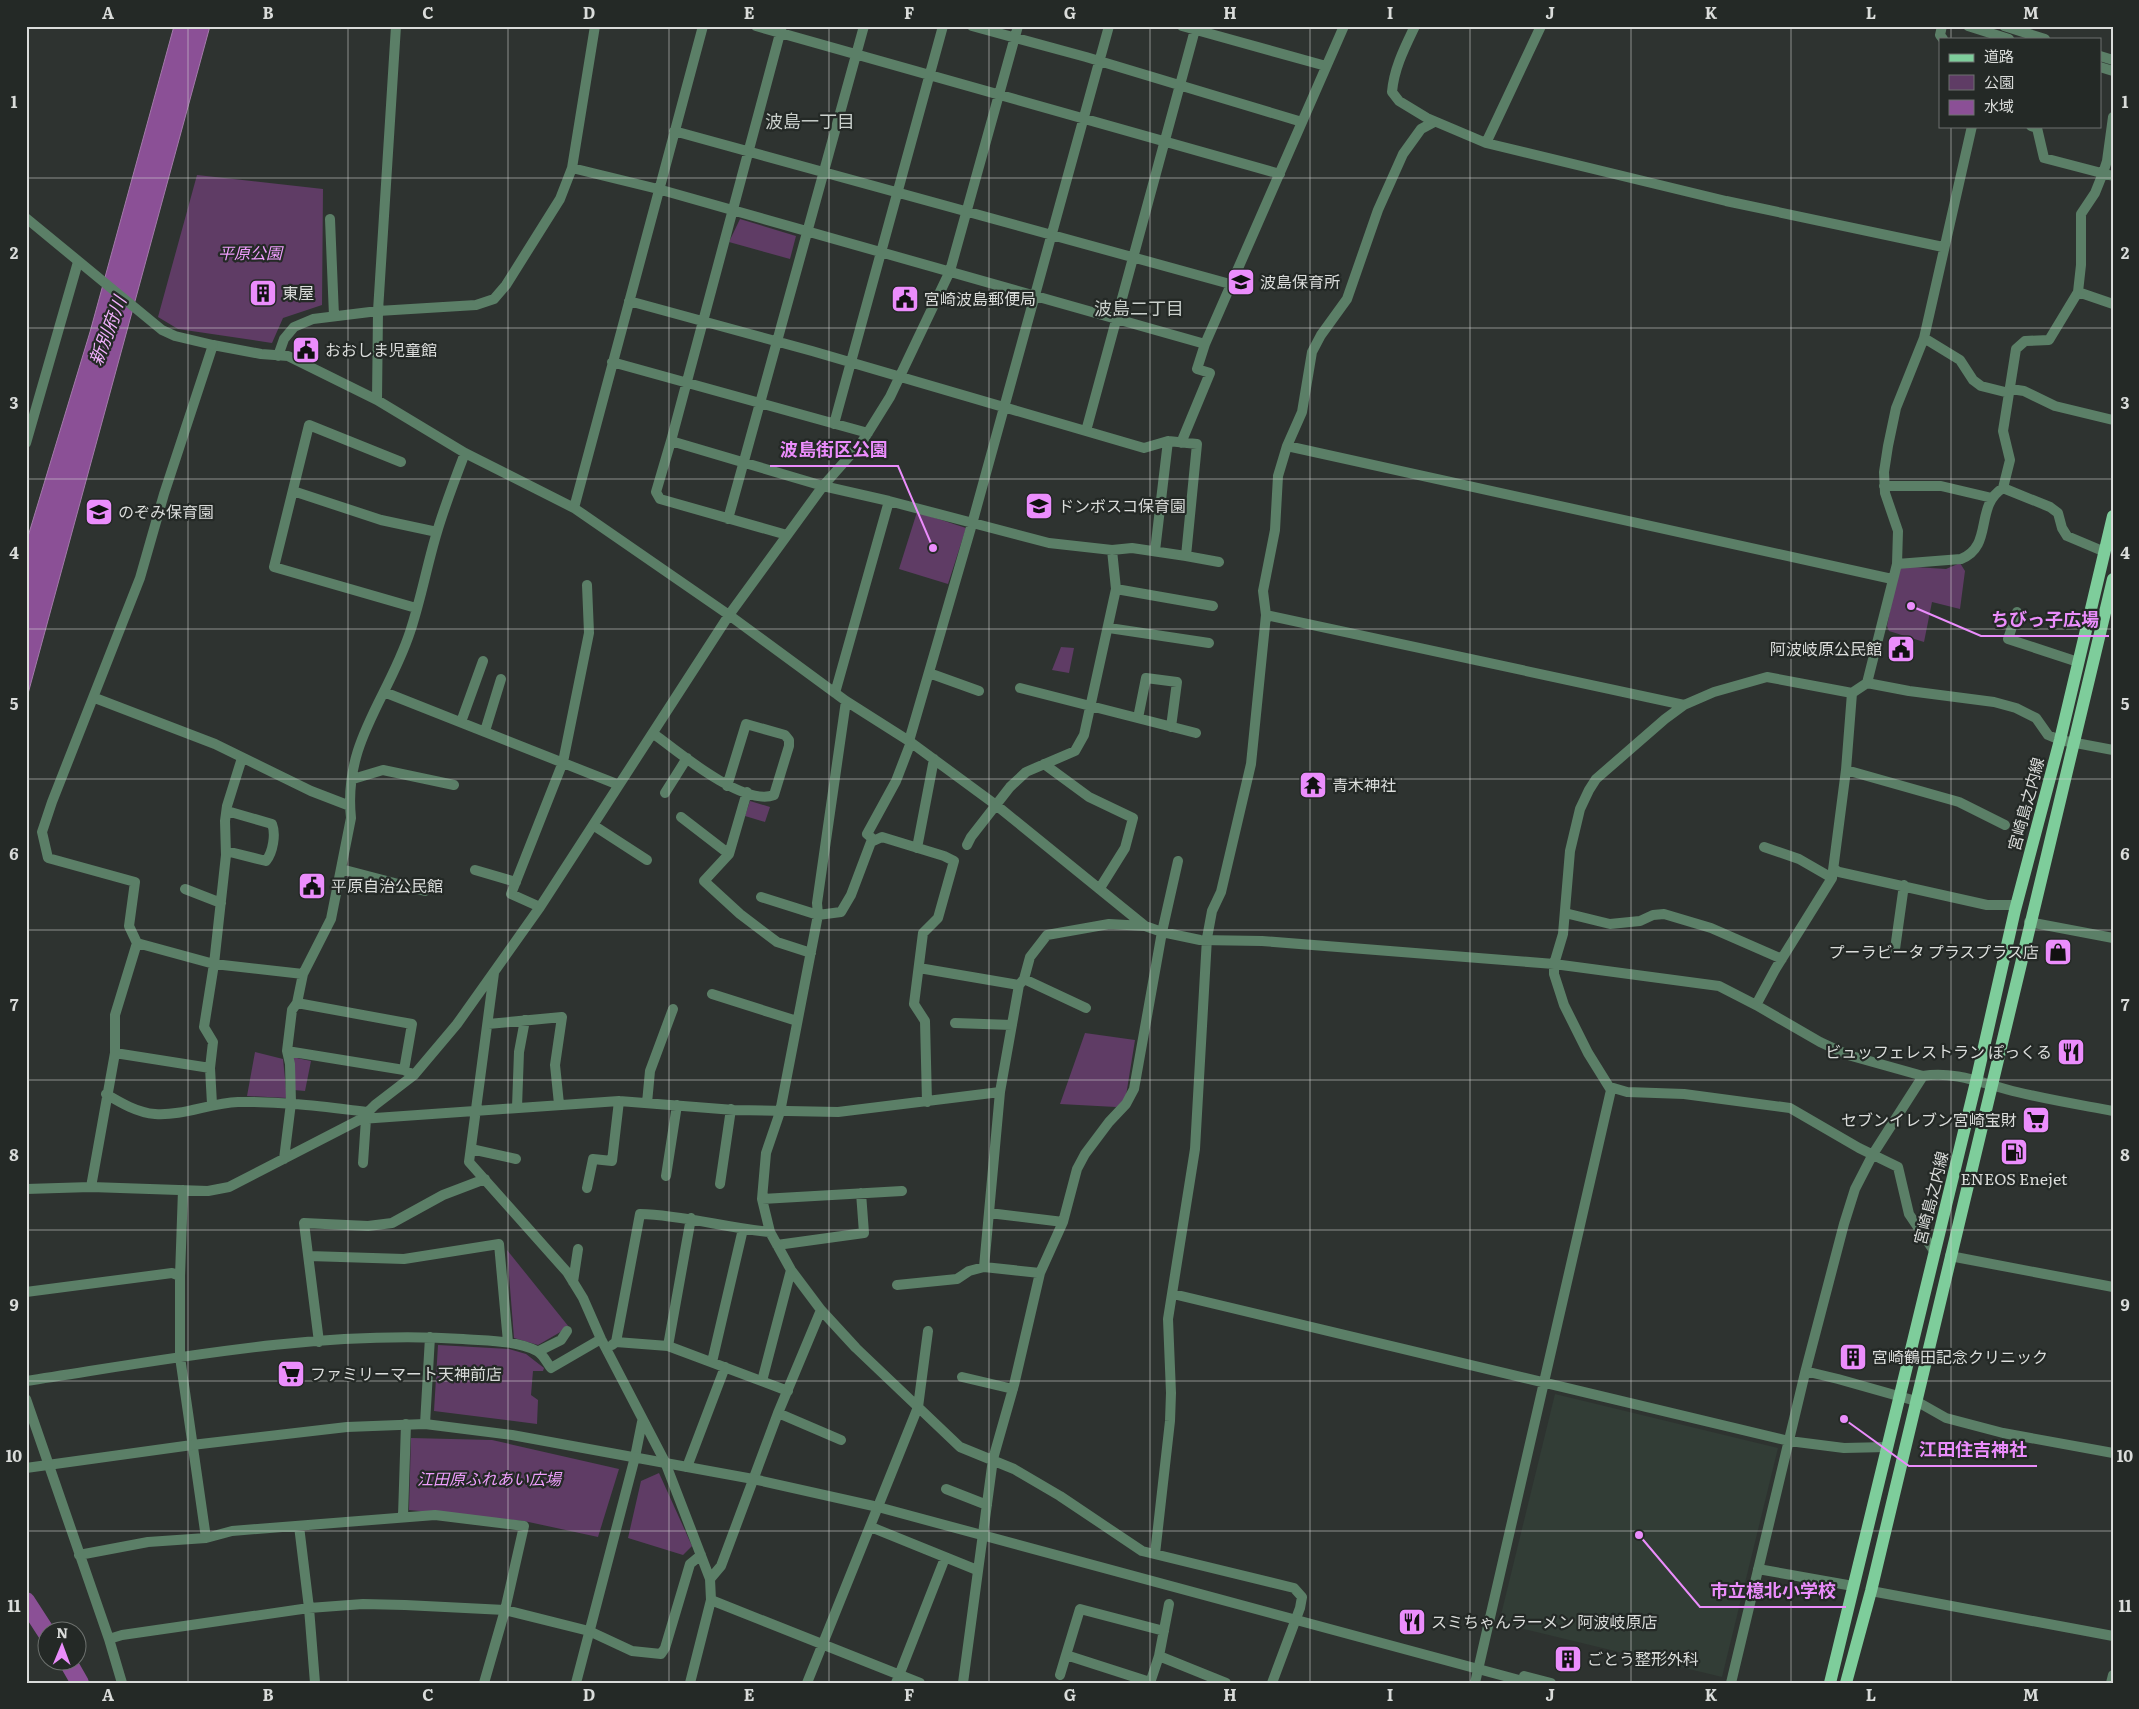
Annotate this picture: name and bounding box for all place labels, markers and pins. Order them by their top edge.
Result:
school or university icon: 波島保育所 [1226,267,1256,297]
place label: 波島保育所 [1260,269,1340,293]
building icon: 東屋 [248,278,278,308]
place label: 東屋 [282,280,314,304]
public building icon: 宮崎波島郵便局 [890,284,920,314]
place label: 宮崎波島郵便局 [924,286,1036,310]
public building icon: おおしま児童館 [291,335,321,365]
place label: おおしま児童館 [325,337,437,361]
callout: 波島街区公園 [770,433,898,466]
school or university icon: ドンボスコ保育園 [1024,491,1054,521]
place label: ドンボスコ保育園 [1058,493,1186,517]
school or university icon: のぞみ保育園 [84,497,114,527]
place label: のぞみ保育園 [118,499,214,523]
callout: ちびっ子広場 [1981,603,2109,636]
public building icon: 阿波岐原公民館 [1886,634,1916,664]
place label: 阿波岐原公民館 [1770,636,1882,660]
temple icon: 青木神社 [1298,770,1328,800]
place label: 青木神社 [1332,772,1396,796]
public building icon: 平原自治公民館 [297,871,327,901]
place label: 平原自治公民館 [331,873,443,897]
shop icon: プーラビータ プラスプラス店 [2043,937,2073,967]
place label: プーラビータ プラスプラス店 [1828,939,2039,963]
restaurant icon: ビュッフェレストラン ぽっくる [2056,1037,2086,1067]
place label: ビュッフェレストラン ぽっくる [1825,1039,2052,1063]
supermarket icon: セブンイレブン宮崎宝財 [2021,1105,2051,1135]
place label: セブンイレブン宮崎宝財 [1841,1107,2017,1131]
fuel station icon: ENEOS Enejet [1999,1137,2029,1167]
place label: ENEOS Enejet [1960,1166,2068,1190]
building icon: 宮崎鶴田記念クリニック [1838,1342,1868,1372]
place label: 宮崎鶴田記念クリニック [1872,1344,2048,1368]
supermarket icon: ファミリーマート天神前店 [276,1359,306,1389]
place label: ファミリーマート天神前店 [310,1361,502,1385]
callout: 江田住吉神社 [1909,1433,2037,1466]
callout: 市立檍北小学校 [1700,1574,1846,1607]
restaurant icon: スミちゃんラーメン 阿波岐原店 [1397,1607,1427,1637]
place label: スミちゃんラーメン 阿波岐原店 [1431,1609,1658,1633]
building icon: ごとう整形外科 [1553,1644,1583,1674]
place label: ごとう整形外科 [1587,1646,1699,1670]

